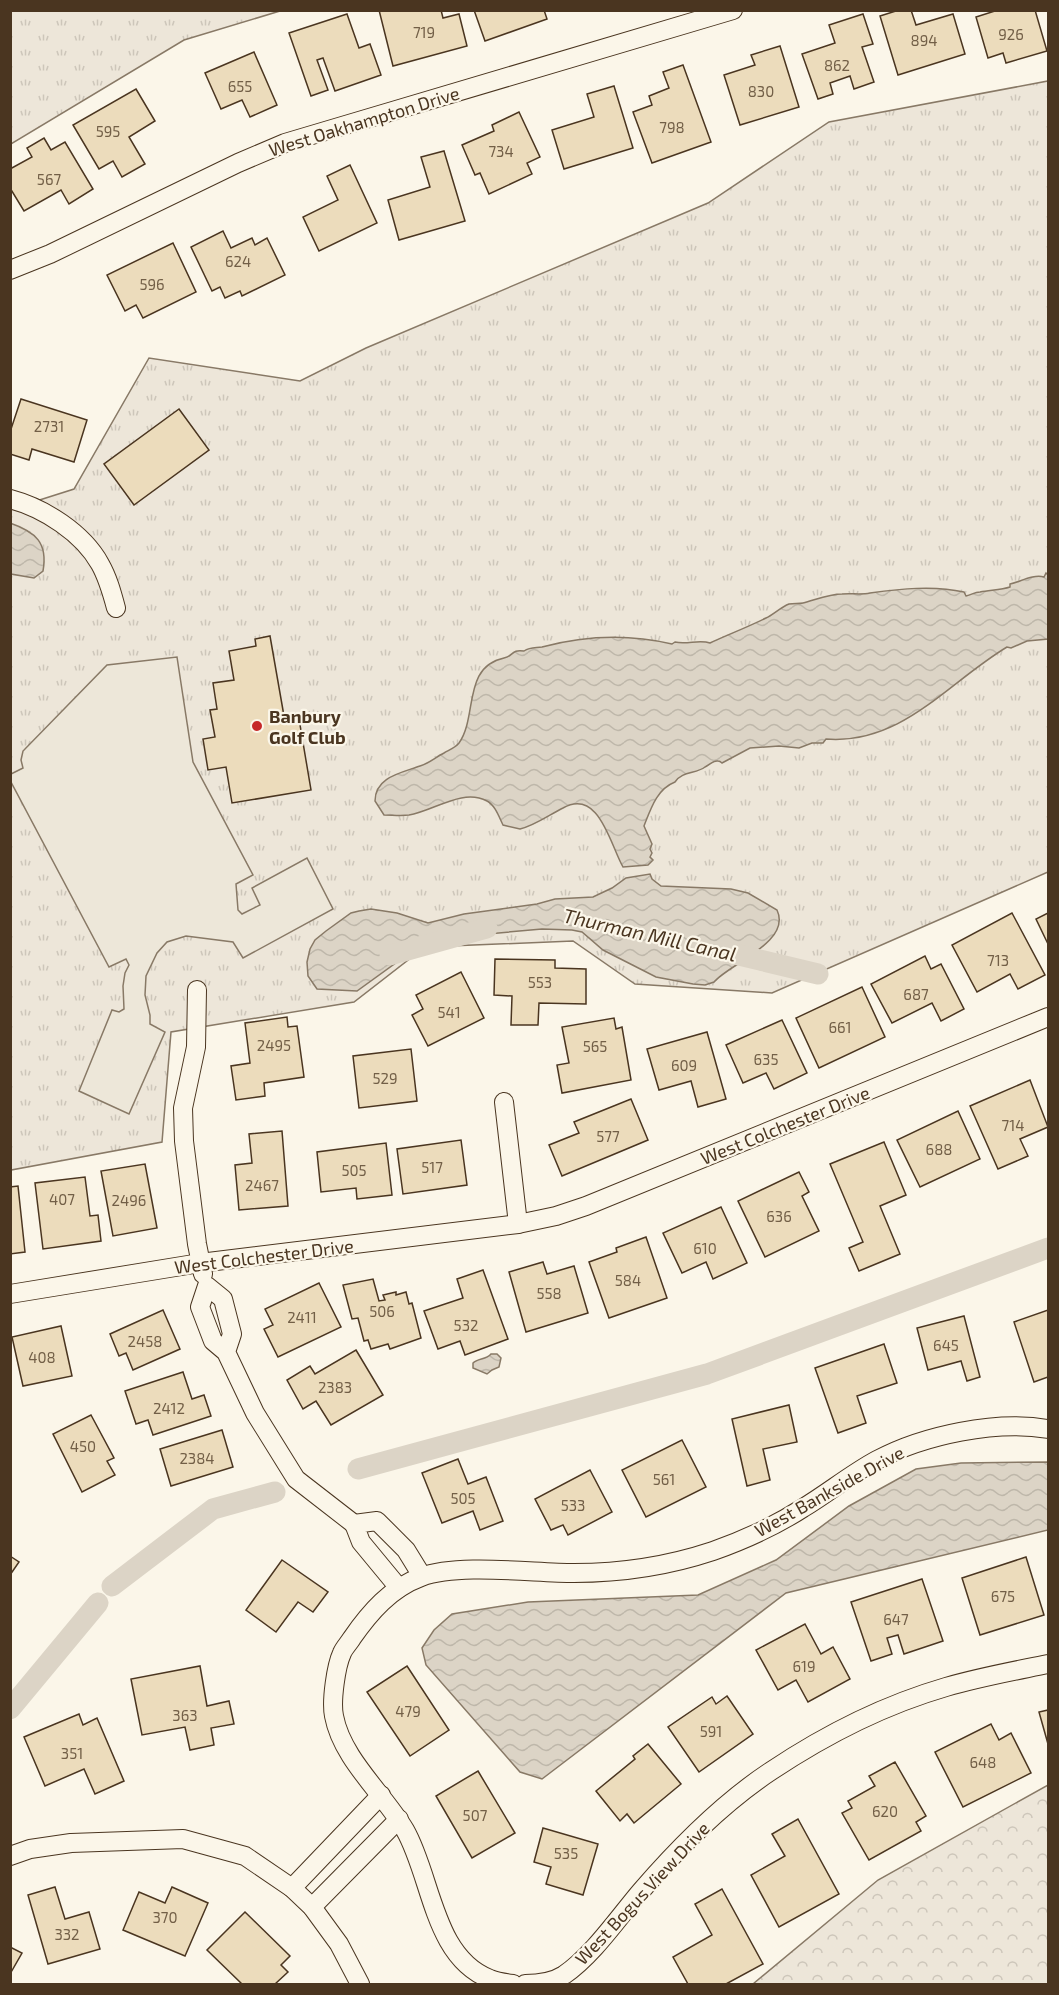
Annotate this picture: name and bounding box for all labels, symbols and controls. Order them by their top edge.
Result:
house number: 719 [413,23,435,41]
house number: 926 [998,25,1024,43]
house number: 894 [911,31,937,49]
house number: 862 [824,56,850,74]
house number: 655 [228,77,252,95]
street label: West Oakhampton Drive [266,81,462,161]
house number: 830 [748,82,774,100]
house number: 798 [659,118,685,136]
house number: 595 [96,122,120,140]
house number: 734 [488,142,514,160]
house number: 567 [37,170,61,188]
house number: 624 [225,252,251,270]
house number: 596 [139,275,165,293]
house number: 2731 [34,417,64,435]
place label: Banbury Golf Club [269,705,346,748]
marker: Banbury Golf Club [250,719,264,733]
water label: Thurman Mill Canal [561,902,739,966]
house number: 713 [987,951,1009,969]
house number: 553 [528,973,552,991]
house number: 687 [903,985,929,1003]
house number: 541 [437,1003,461,1021]
house number: 661 [828,1018,852,1036]
house number: 2495 [257,1036,291,1054]
house number: 565 [583,1037,607,1055]
house number: 635 [754,1050,778,1068]
house number: 609 [671,1056,697,1074]
house number: 529 [372,1069,398,1087]
street label: West Colchester Drive [697,1081,873,1169]
house number: 714 [1002,1116,1024,1134]
house number: 577 [596,1127,620,1145]
house number: 688 [926,1140,952,1158]
house number: 517 [421,1158,443,1176]
house number: 505 [341,1161,367,1179]
house number: 2467 [245,1176,279,1194]
house number: 407 [49,1190,75,1208]
house number: 2496 [112,1191,146,1209]
house number: 636 [766,1207,792,1225]
street label: West Colchester Drive [173,1234,355,1278]
house number: 610 [693,1239,717,1257]
house number: 584 [615,1271,641,1289]
house number: 558 [536,1284,562,1302]
house number: 506 [369,1302,395,1320]
house number: 2411 [287,1308,317,1326]
house number: 532 [454,1316,478,1334]
house number: 2458 [128,1332,162,1350]
house number: 645 [933,1336,959,1354]
house number: 408 [28,1348,56,1366]
house number: 2383 [318,1378,352,1396]
house number: 2412 [153,1399,185,1417]
house number: 450 [70,1437,96,1455]
street label: West Bankside Drive [750,1441,908,1541]
house number: 2384 [179,1449,215,1467]
house number: 561 [653,1470,675,1488]
house number: 505 [450,1489,476,1507]
house number: 533 [561,1496,585,1514]
house number: 675 [991,1587,1015,1605]
house number: 647 [883,1610,909,1628]
house number: 619 [792,1657,816,1675]
house number: 479 [395,1702,421,1720]
house number: 363 [172,1706,198,1724]
house number: 591 [700,1722,722,1740]
house number: 351 [61,1744,83,1762]
house number: 648 [970,1753,996,1771]
house number: 620 [872,1802,898,1820]
house number: 507 [463,1806,488,1824]
street label: West Bogus View Drive [570,1817,714,1969]
house number: 535 [554,1844,578,1862]
house number: 370 [152,1908,178,1926]
house number: 332 [54,1925,80,1943]

